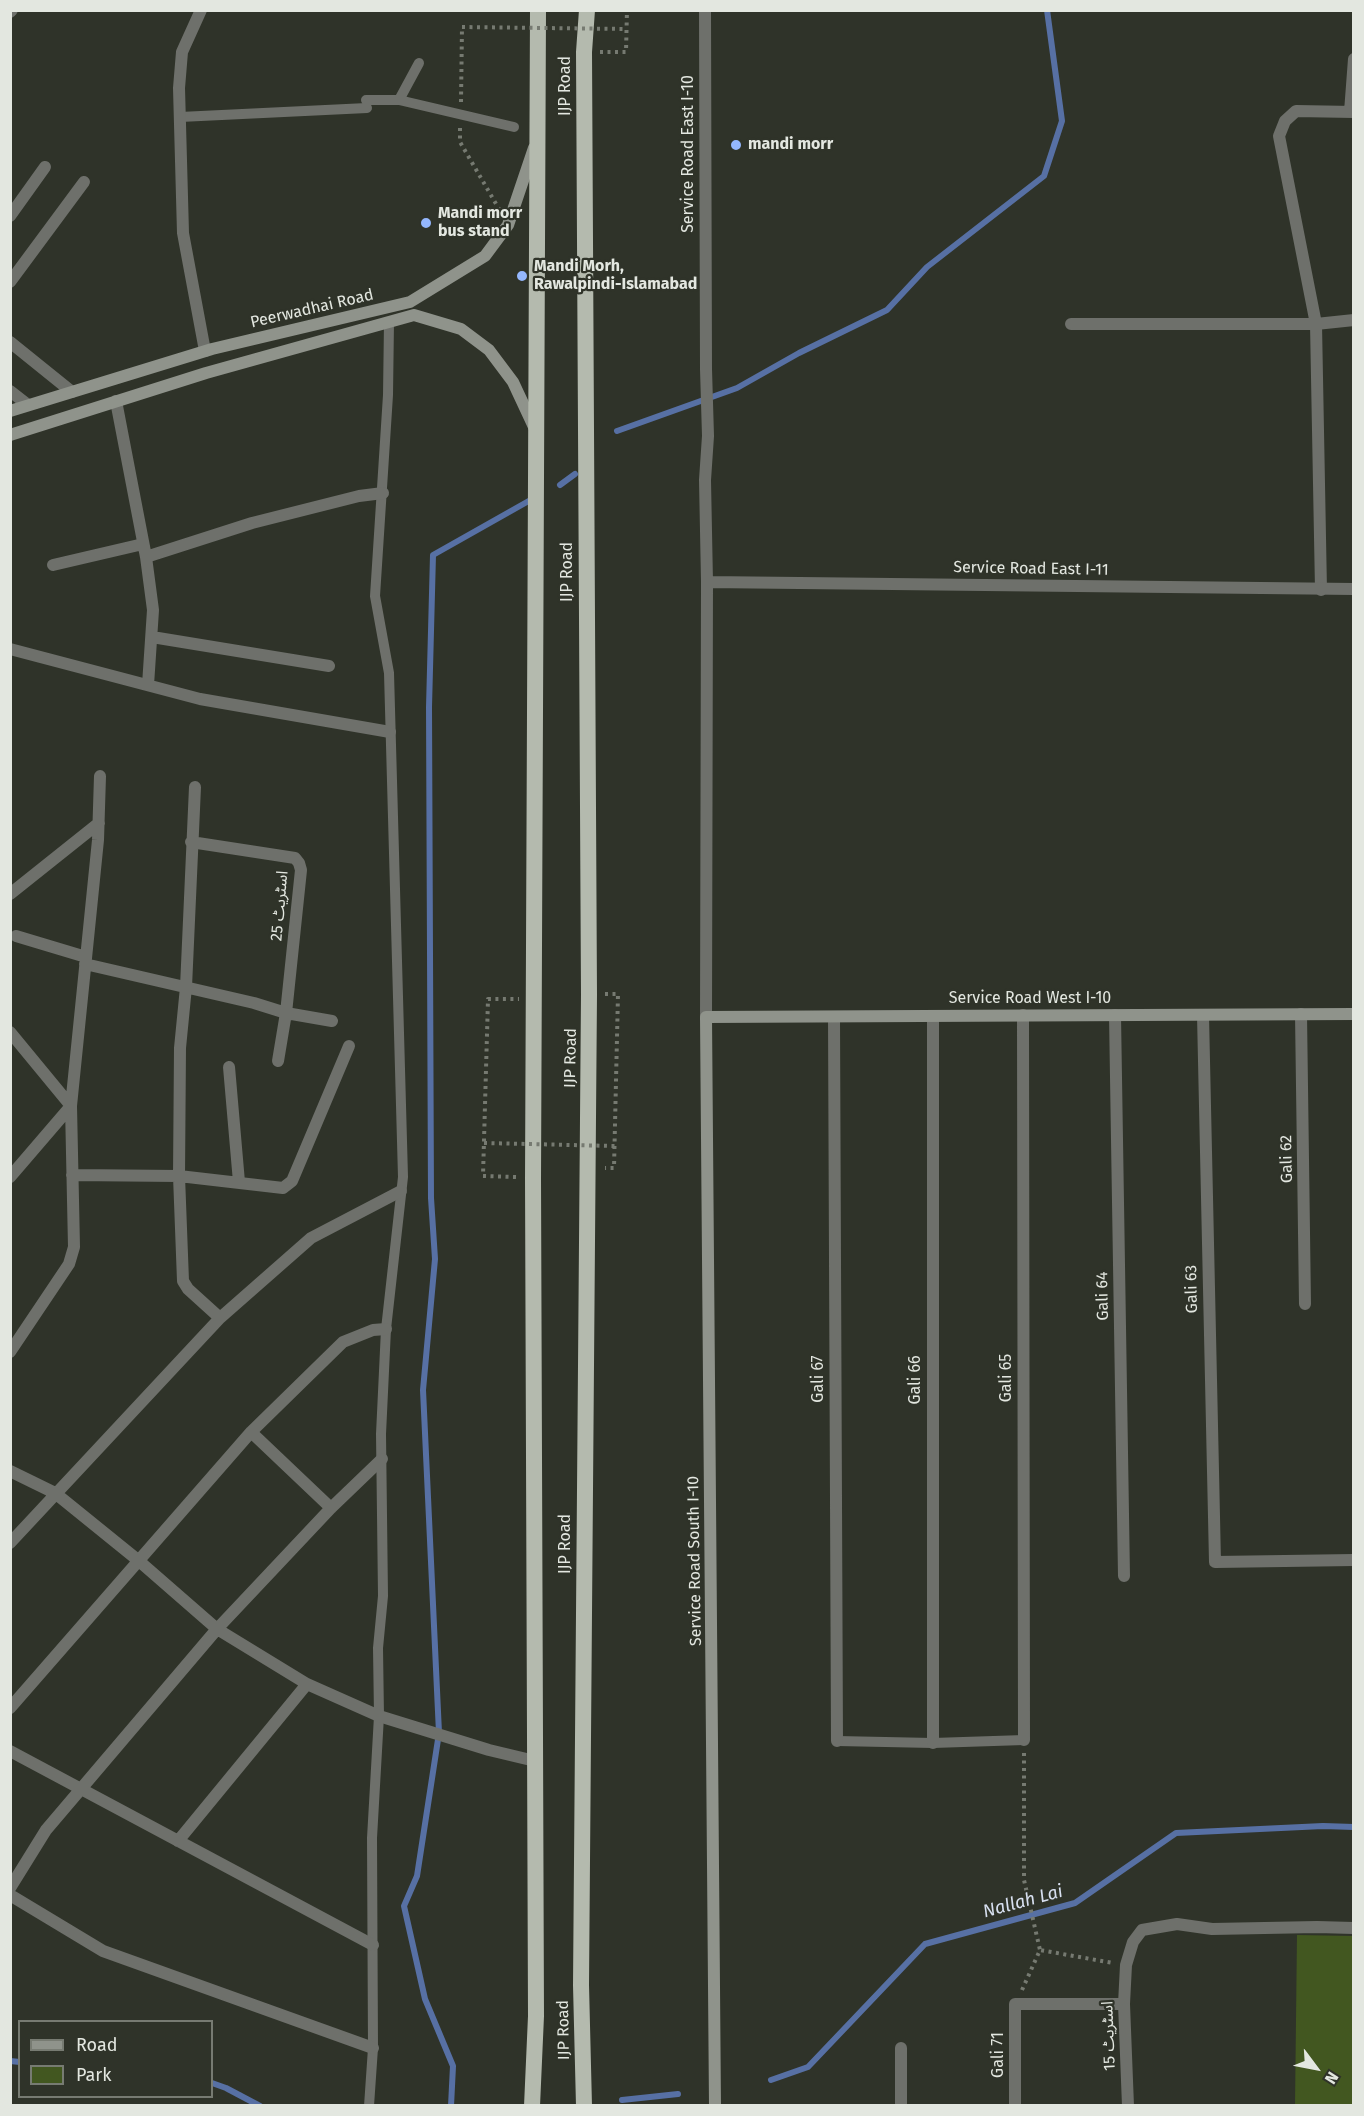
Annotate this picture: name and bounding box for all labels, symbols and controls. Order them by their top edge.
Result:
street label: IJP Road [556,56,576,116]
street label: Service Road East I-10 [679,75,699,233]
place label: mandi morr [748,135,833,155]
marker: mandi morr [729,138,743,152]
place label: Mandi morr bus stand [438,204,522,242]
marker: Mandi morr bus stand [419,216,433,230]
place label: Mandi Morh, Rawalpindi-Islamabad [534,257,697,295]
marker: Mandi Morh, Rawalpindi-Islamabad [515,269,529,283]
street label: Peerwadhai Road [249,286,375,332]
street label: IJP Road [558,542,578,602]
street label: Service Road East I-11 [953,558,1109,580]
street label: اسٹریٹ 25 [267,870,293,942]
street label: Service Road West I-10 [949,989,1111,1009]
street label: IJP Road [561,1028,581,1088]
street label: Gali 62 [1277,1135,1297,1183]
street label: Gali 63 [1182,1265,1202,1313]
street label: Gali 64 [1093,1271,1113,1321]
street label: Gali 65 [997,1354,1017,1402]
street label: Gali 67 [809,1355,829,1403]
street label: Gali 66 [906,1355,926,1405]
street label: Service Road South I-10 [684,1476,706,1646]
street label: IJP Road [556,1514,576,1574]
water label: Nallah Lai [981,1881,1065,1923]
street label: IJP Road [554,2000,574,2060]
street label: اسٹریٹ 15 [1098,2001,1120,2071]
legend [18,2020,213,2098]
street label: Gali 71 [989,2032,1009,2078]
text: Road [76,2034,118,2056]
north arrow [1286,2038,1346,2098]
text: Park [76,2064,111,2086]
text: N [1321,2068,1343,2087]

